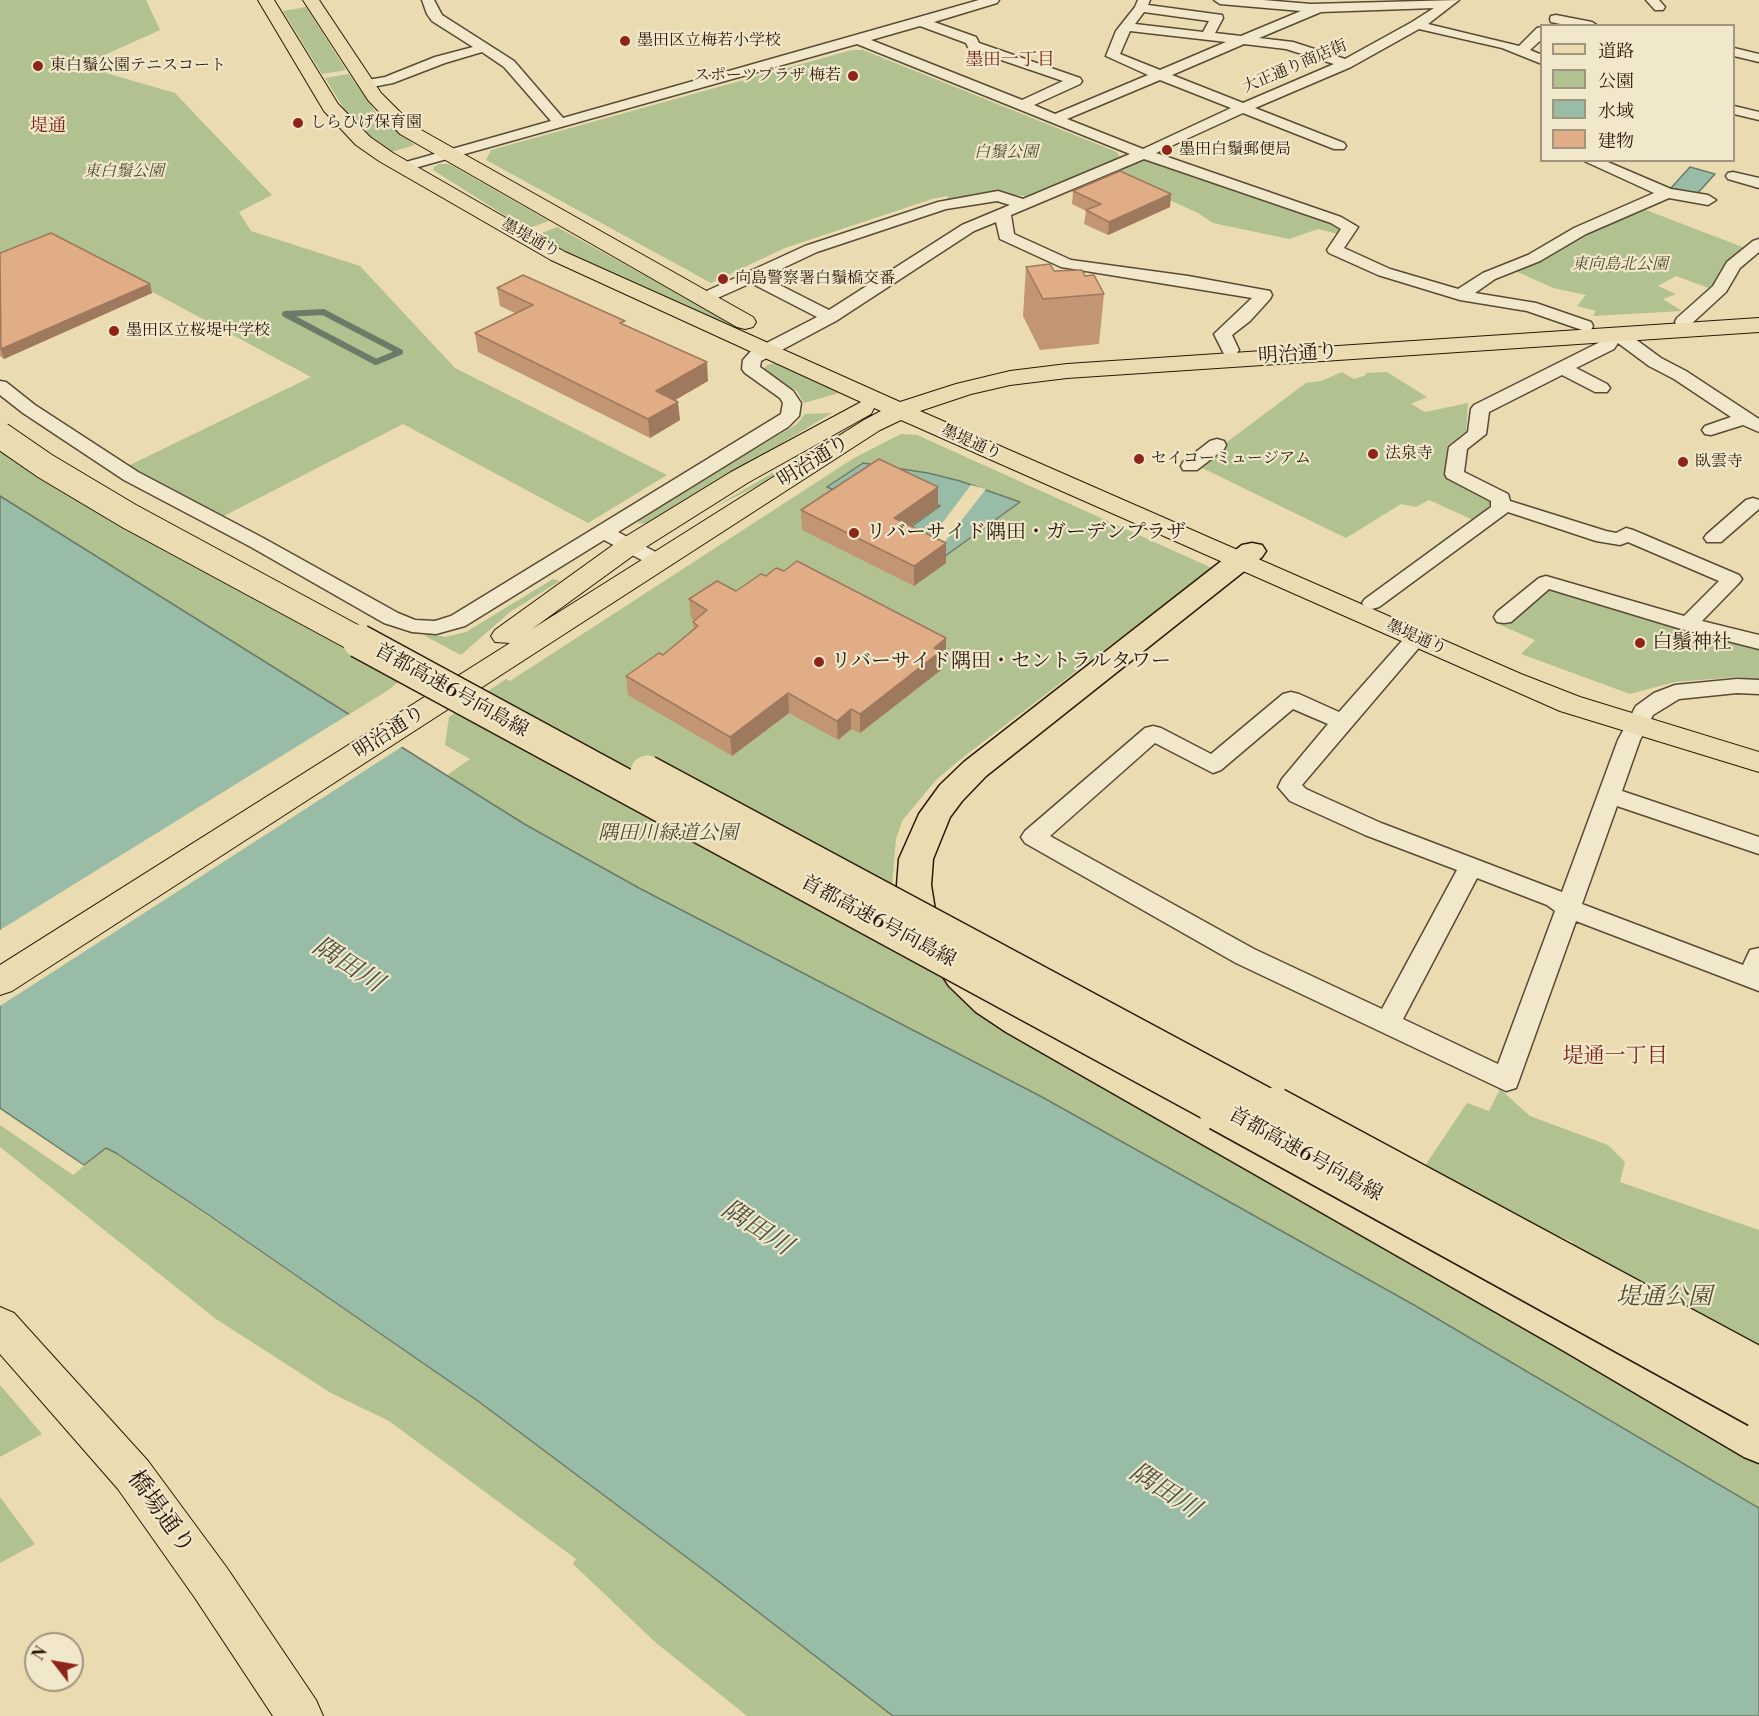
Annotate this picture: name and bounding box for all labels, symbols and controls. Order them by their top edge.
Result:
legend [1540,24,1735,162]
place label: 墨田区立梅若小学校 [637,31,781,51]
marker: 墨田区立梅若小学校 [618,34,632,48]
street label: 大正通り商店街 [1240,36,1350,98]
text: 道路 [1598,40,1634,63]
district label: 墨田一丁目 [965,50,1055,72]
place label: 東白鬚公園テニスコート [50,56,226,76]
marker: 東白鬚公園テニスコート [31,59,45,73]
place label: スポーツプラザ 梅若 [694,66,841,86]
marker: スポーツプラザ 梅若 [846,69,860,83]
text: 公園 [1598,70,1634,93]
text: 水域 [1598,100,1634,123]
place label: しらひげ保育園 [310,113,422,133]
district label: 堤通 [30,116,66,138]
marker: しらひげ保育園 [291,116,305,130]
text: 建物 [1598,130,1634,153]
place label: 墨田白鬚郵便局 [1179,140,1291,160]
park label: 白鬚公園 [974,143,1038,163]
marker: 墨田白鬚郵便局 [1160,143,1174,157]
park label: 東白鬚公園 [84,162,164,182]
street label: 墨堤通り [497,215,563,263]
park label: 東向島北公園 [1572,255,1668,275]
place label: 向島警察署白鬚橋交番 [735,269,895,289]
marker: 向島警察署白鬚橋交番 [716,272,730,286]
place label: 墨田区立桜堤中学校 [126,321,270,341]
marker: 墨田区立桜堤中学校 [107,324,121,338]
street label: 明治通り [1257,340,1339,370]
street label: 墨堤通り [938,421,1004,465]
street label: 明治通り [774,431,854,493]
place label: 法泉寺 [1385,444,1433,464]
marker: 法泉寺 [1366,447,1380,461]
place label: セイコーミュージアム [1151,449,1311,469]
marker: セイコーミュージアム [1132,452,1146,466]
place label: 臥雲寺 [1695,452,1743,472]
marker: 臥雲寺 [1676,455,1690,469]
place label: リバーサイド隅田・ガーデンプラザ [866,521,1186,545]
marker: リバーサイド隅田・ガーデンプラザ [847,526,861,540]
street label: 墨堤通り [1383,616,1449,660]
place label: 白鬚神社 [1652,631,1732,655]
marker: 白鬚神社 [1633,636,1647,650]
street label: 首都高速6号向島線 [370,639,532,743]
place label: リバーサイド隅田・セントラルタワー [831,650,1171,674]
marker: リバーサイド隅田・セントラルタワー [812,655,826,669]
street label: 明治通り [350,701,430,765]
park label: 隅田川緑道公園 [598,822,738,846]
street label: 首都高速6号向島線 [796,871,960,973]
water label: 隅田川 [306,932,388,1000]
district label: 堤通一丁目 [1563,1044,1667,1070]
street label: 首都高速6号向島線 [1224,1103,1386,1207]
water label: 隅田川 [715,1195,797,1263]
park label: 堤通公園 [1616,1284,1712,1312]
water label: 隅田川 [1123,1458,1205,1526]
street label: 橋場通り [120,1466,200,1560]
north arrow [24,1632,84,1692]
text: N [28,1643,52,1664]

